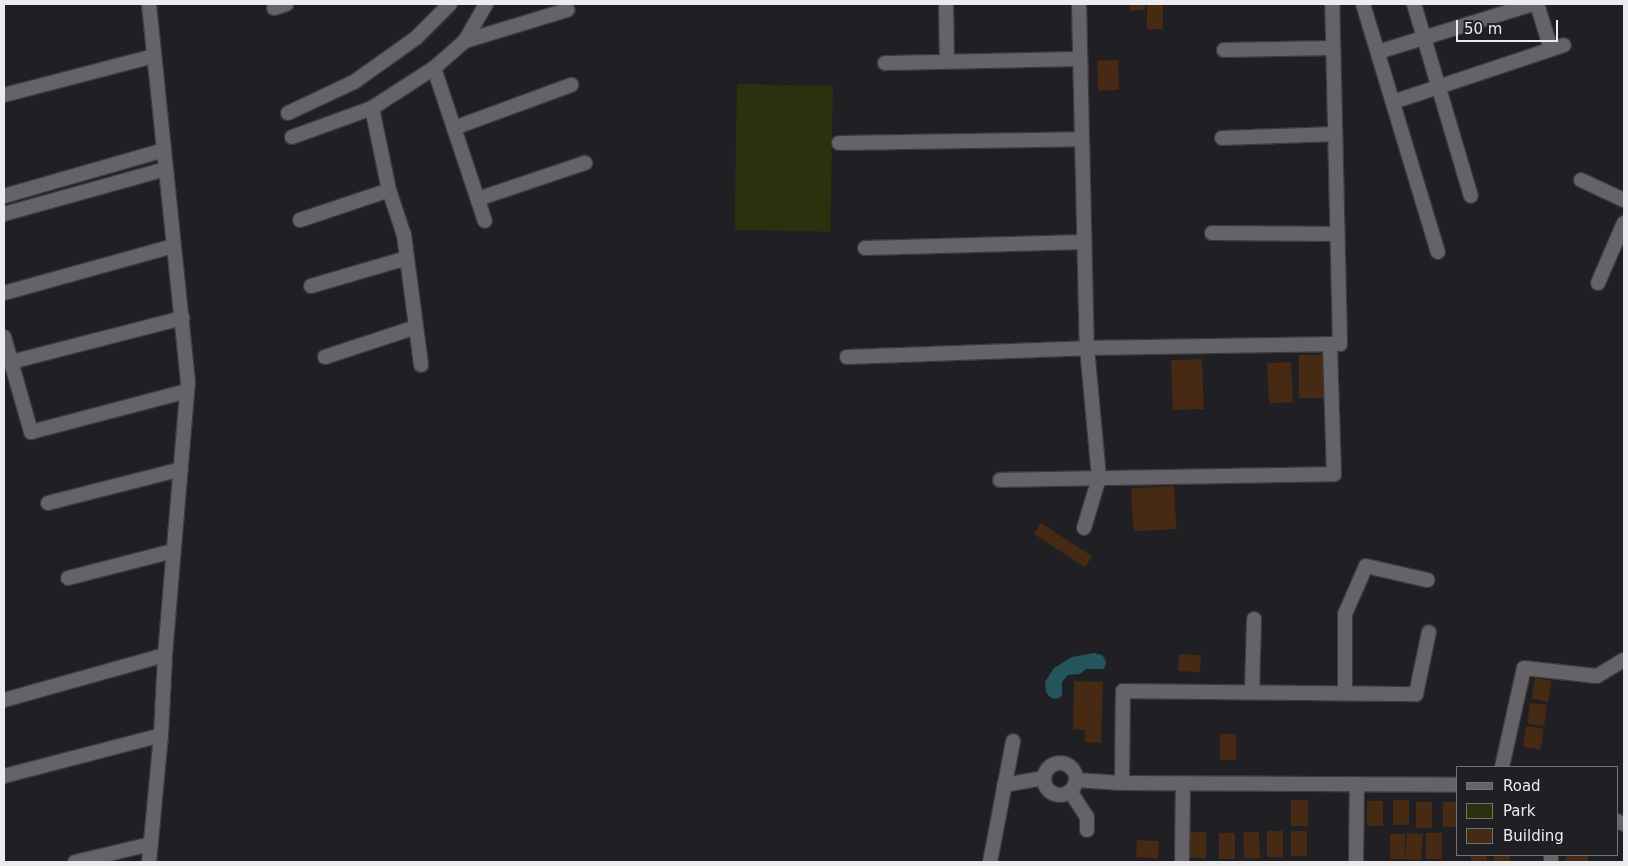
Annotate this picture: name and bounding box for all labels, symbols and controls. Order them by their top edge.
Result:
scale bar [1458,10,1560,42]
text: 50 m [1464,20,1502,38]
legend [1456,766,1618,856]
text: Road [1503,777,1541,795]
text: Park [1503,802,1535,820]
text: Building [1503,827,1564,845]

